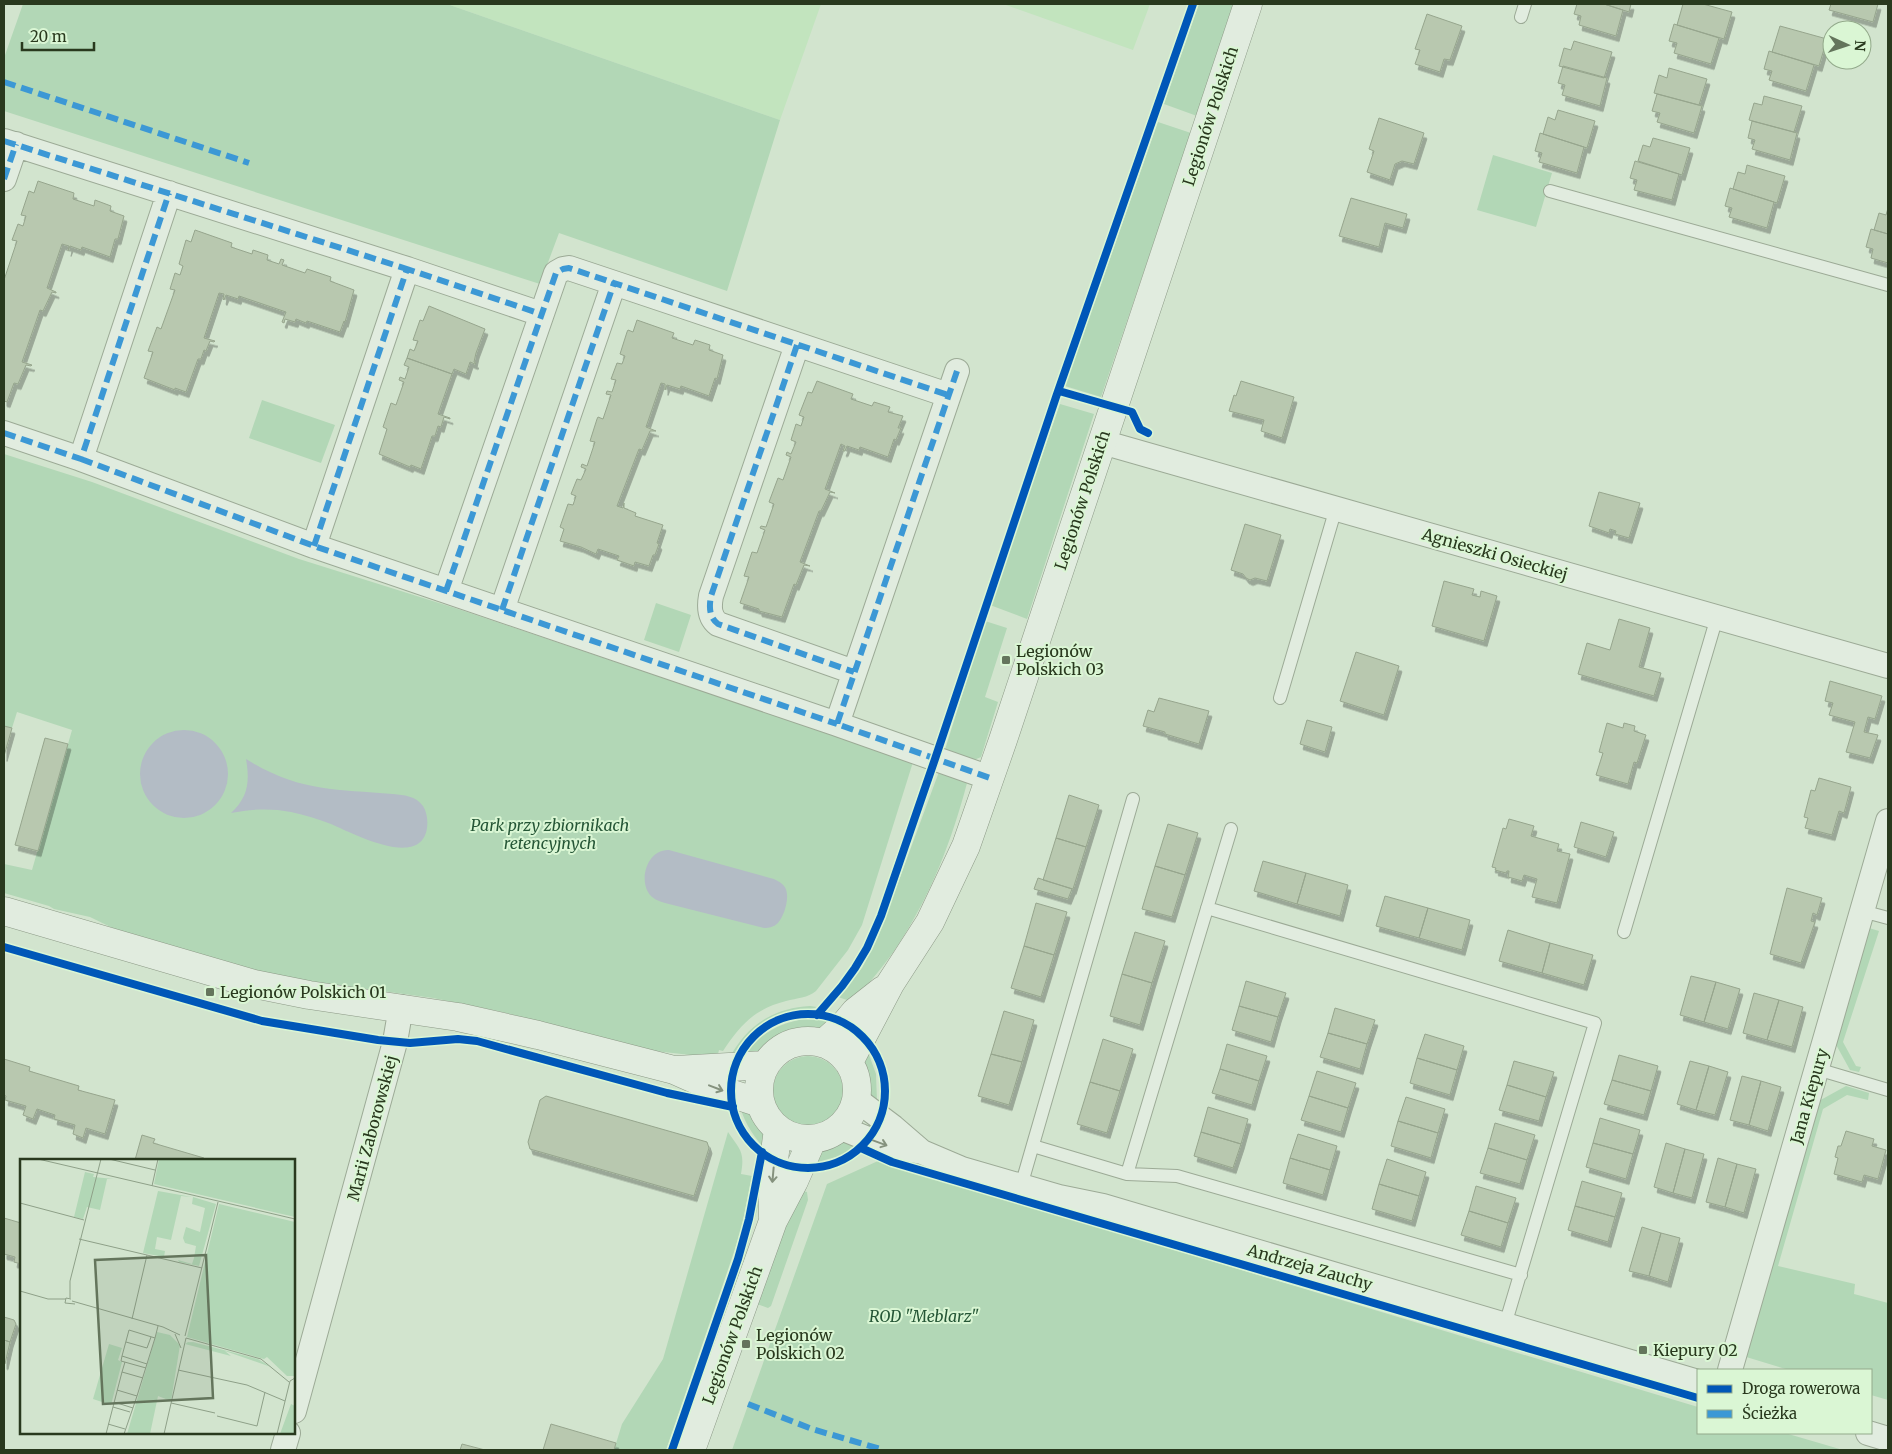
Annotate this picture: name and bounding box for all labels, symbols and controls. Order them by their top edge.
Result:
scale bar [22,20,95,52]
north arrow [1822,20,1872,70]
text: 20 m [30,27,67,46]
text: N [1851,40,1869,52]
street label: Legionów Polskich [1178,43,1242,188]
street label: Legionów Polskich [1050,427,1114,572]
street label: Agnieszki Osieckiej [1419,523,1570,584]
place label: Legionów Polskich 03 [1016,641,1104,679]
marker: Legionów Polskich 03 [1000,654,1012,666]
park label: Park przy zbiornikach retencyjnych [471,815,629,853]
place label: Legionów Polskich 01 [220,982,386,1002]
marker: Legionów Polskich 01 [204,986,216,998]
street label: Jana Kiepury [1786,1045,1832,1147]
street label: Marii Zaborowskiej [343,1053,401,1203]
one-way arrow [709,1085,724,1094]
one-way arrow [872,1139,888,1148]
inset map [20,1159,295,1434]
one-way arrow [768,1167,778,1183]
street label: Andrzeja Zauchy [1244,1239,1375,1295]
street label: Legionów Polskich [698,1263,766,1407]
park label: ROD "Meblarz" [869,1306,979,1326]
place label: Legionów Polskich 02 [756,1325,845,1363]
marker: Legionów Polskich 02 [740,1338,752,1350]
place label: Kiepury 02 [1653,1340,1738,1360]
marker: Kiepury 02 [1637,1344,1649,1356]
legend [1697,1369,1872,1434]
text: Droga rowerowa [1742,1379,1860,1398]
text: Ścieżka [1742,1403,1797,1423]

